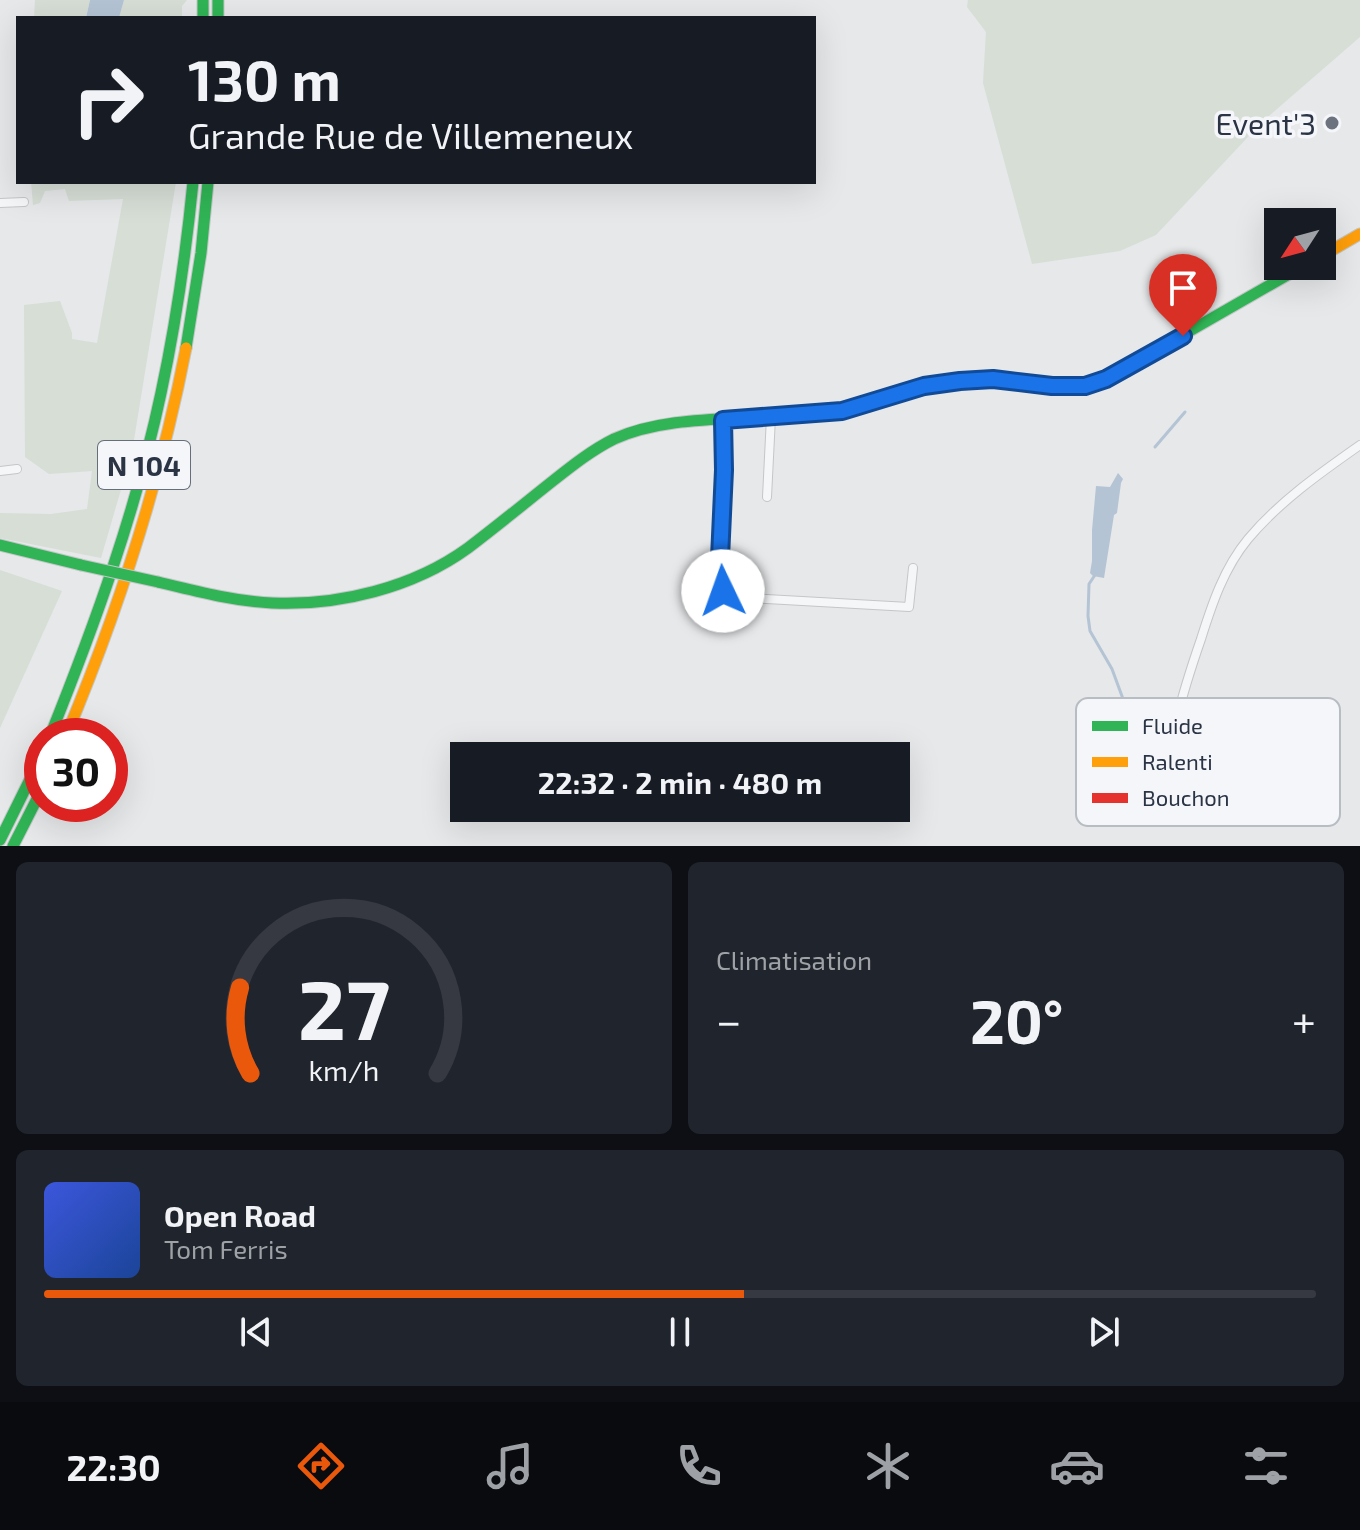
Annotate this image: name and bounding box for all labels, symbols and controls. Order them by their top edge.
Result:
text: 130 m [188,45,341,112]
icon: right [56,48,160,152]
place label: Event'3 [1216,105,1316,141]
text: Grande Rue de Villemeneux [188,113,633,156]
marker: Event'3 [1323,114,1341,132]
north arrow [1264,208,1336,280]
map controls [1264,208,1336,280]
pin [1149,254,1217,336]
icon: arrive [1161,266,1205,310]
road number: N 104 [98,441,190,489]
position arrow [681,549,765,633]
legend [1076,698,1340,826]
text: Fluide [1142,712,1203,738]
speed limit sign: 30 [24,718,128,822]
text: Ralenti [1142,748,1213,774]
text: 22:32 · 2 min · 480 m [538,764,822,800]
text: Bouchon [1142,784,1230,810]
text: Climatisation [716,944,872,975]
text: 27 [298,957,390,1057]
text: 20° [970,984,1063,1056]
text: − [716,993,742,1046]
text: + [1292,993,1316,1046]
text: km/h [309,1052,379,1087]
text: Open Road [164,1197,316,1233]
text: Tom Ferris [164,1233,288,1264]
icon: previous [234,1310,278,1354]
icon: pause [658,1310,702,1354]
icon: next [1082,1310,1126,1354]
icon: directions [293,1438,349,1494]
icon: music [482,1438,538,1494]
icon: phone [671,1438,727,1494]
icon: climate [860,1438,916,1494]
icon: car [1049,1438,1105,1494]
icon: filters [1238,1438,1294,1494]
text: 22:30 [66,1445,161,1488]

